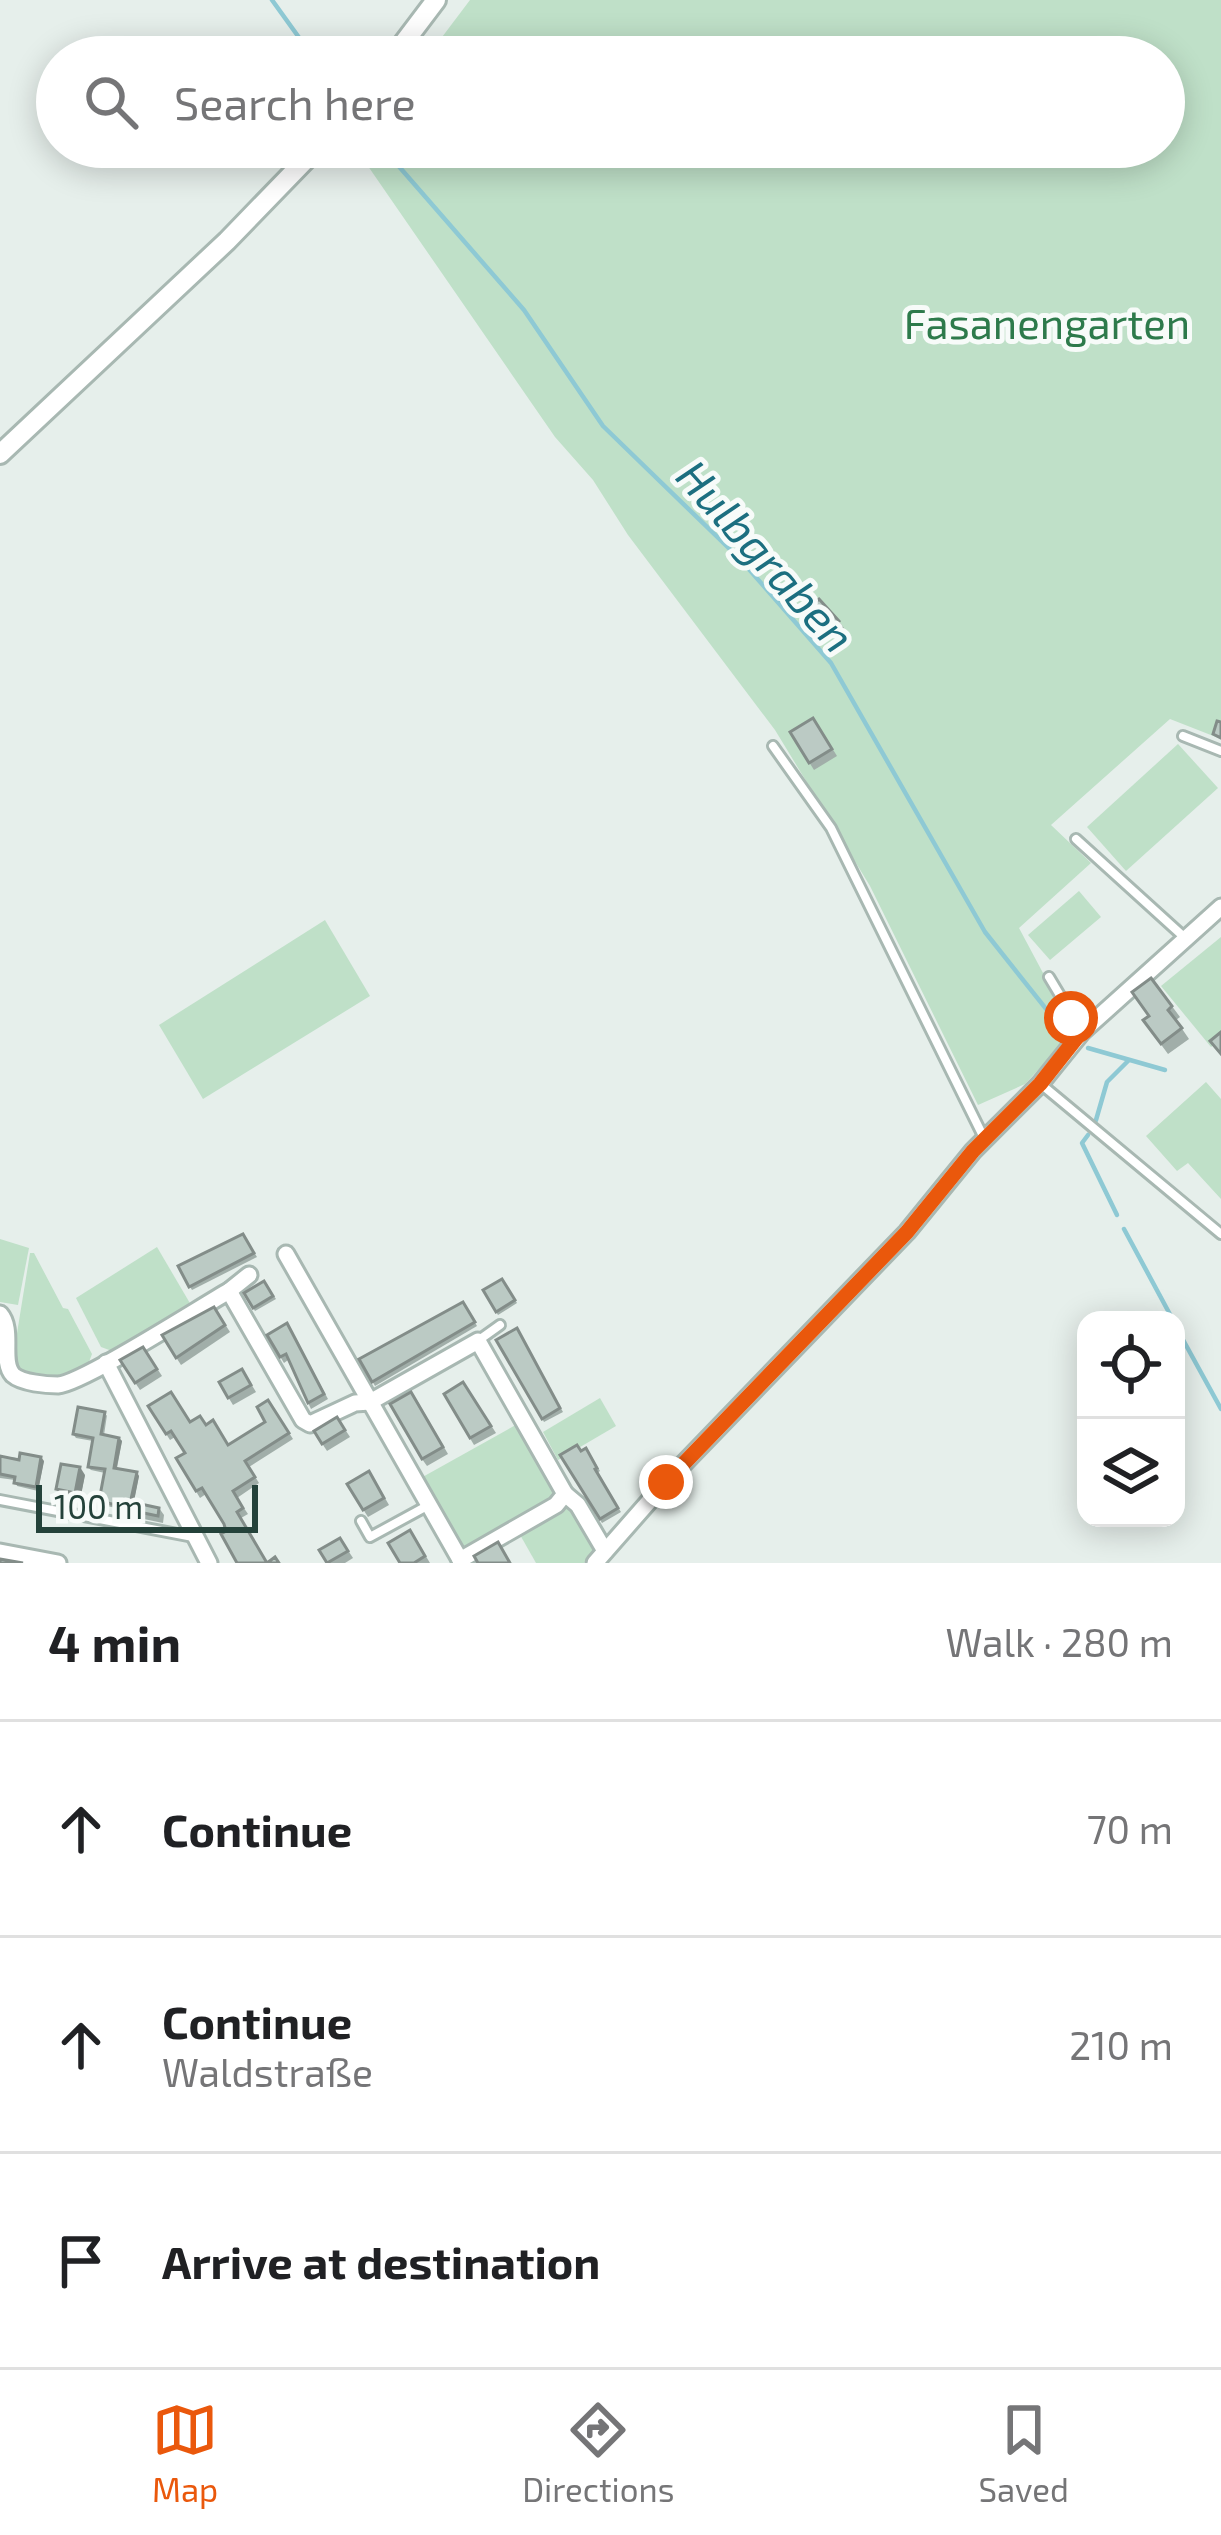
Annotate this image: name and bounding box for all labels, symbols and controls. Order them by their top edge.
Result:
search box [36,36,1185,168]
icon: search [78,69,144,135]
text: Search here [174,75,416,129]
park label: Fasanengarten [904,297,1190,347]
water label: Hulbgraben [667,448,867,662]
route start [1044,991,1098,1045]
map controls [1077,1311,1185,1527]
button: locate [1077,1311,1185,1419]
button: layers [1077,1419,1185,1527]
route end [639,1455,693,1509]
scale bar [36,1479,258,1532]
text: 100 m [54,1486,143,1526]
text: 4 min [48,1611,181,1672]
text: Walk · 280 m [945,1618,1173,1665]
icon: ahead [48,1796,114,1862]
text: Continue [162,1802,352,1856]
text: 70 m [1087,1805,1173,1852]
text: Continue [162,1994,352,2048]
icon: ahead [48,2012,114,2078]
text: 210 m [1069,2021,1173,2068]
text: Waldstraße [162,2048,373,2095]
icon: arrive [48,2228,114,2294]
text: Arrive at destination [162,2234,600,2288]
tab: Map [152,2397,218,2509]
tab: Directions [522,2397,674,2509]
tab: Saved [978,2397,1069,2509]

